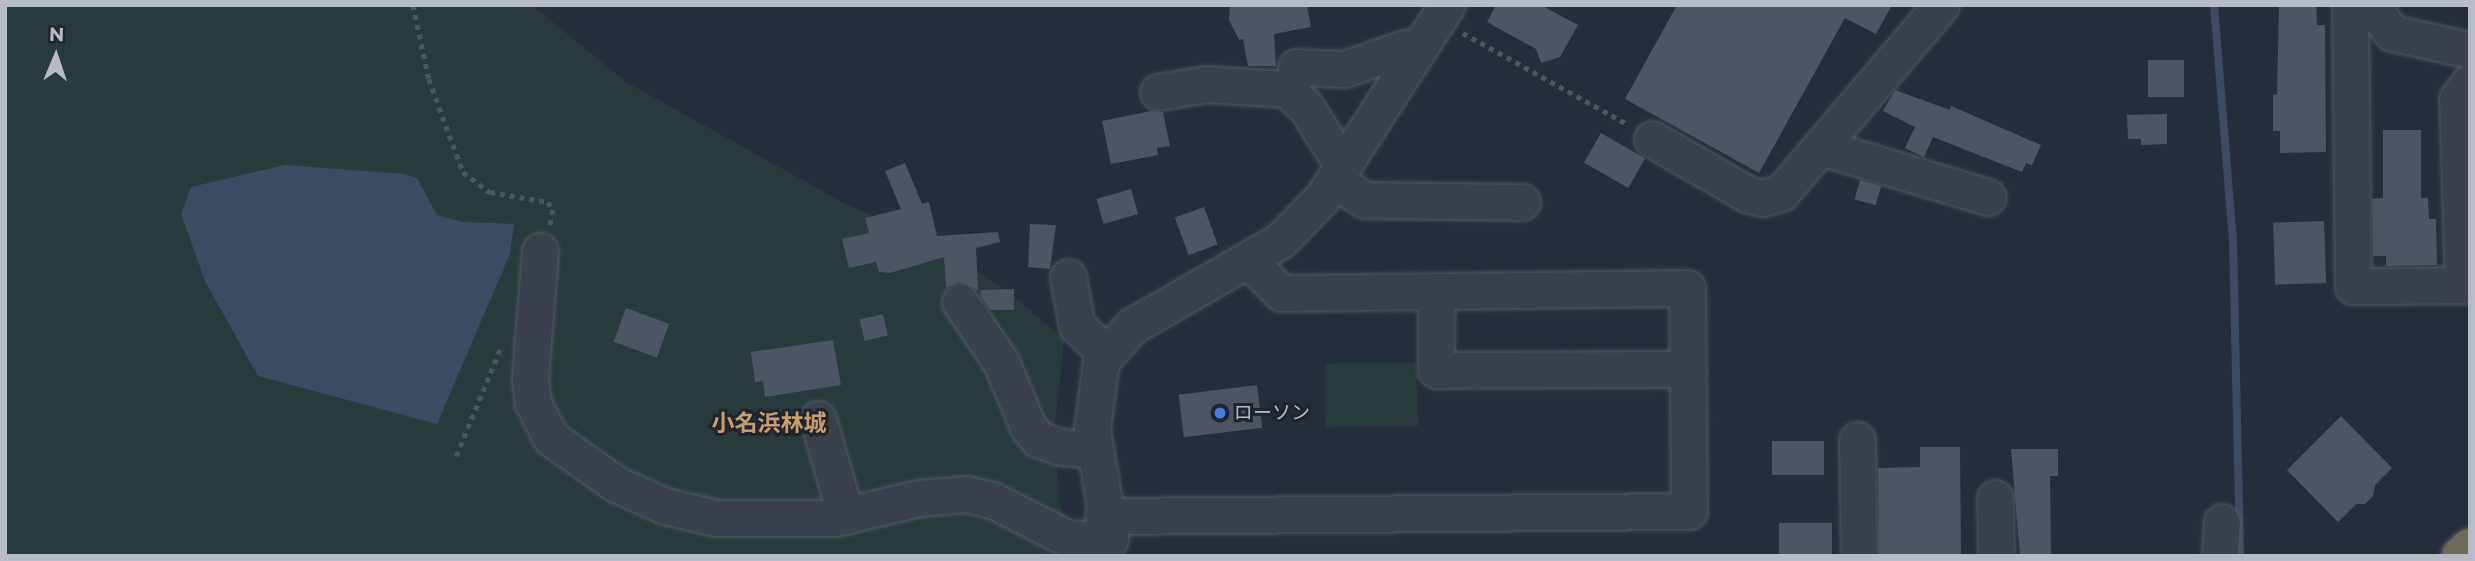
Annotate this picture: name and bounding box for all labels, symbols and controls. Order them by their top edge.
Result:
north arrow [21,21,91,91]
text: N [49,23,65,46]
place label: ローソン [1234,402,1310,424]
marker: ローソン [1212,405,1228,421]
district label: 小名浜林城 [712,409,826,437]

